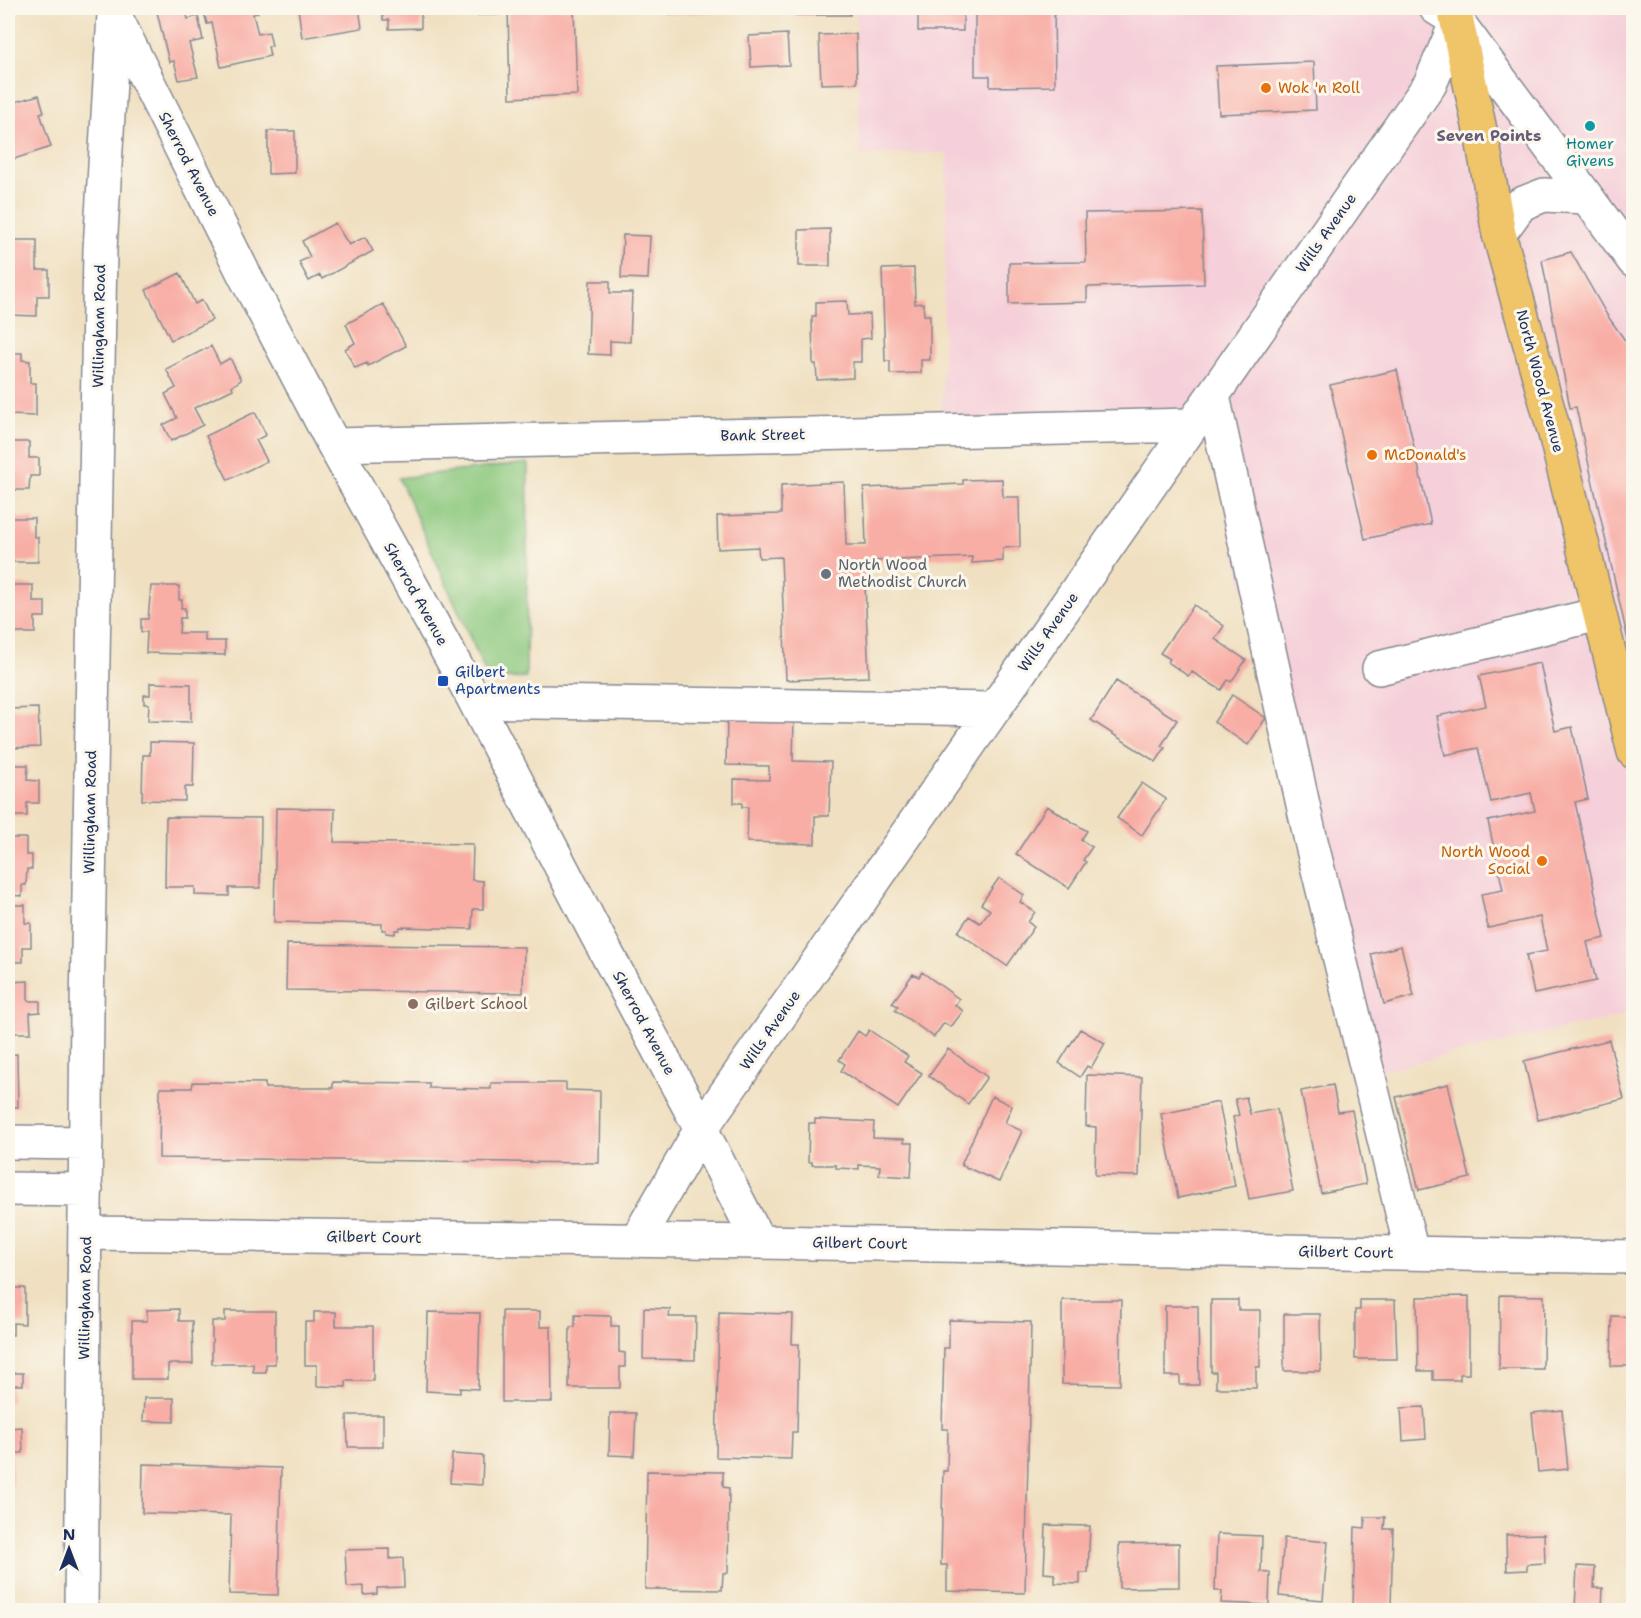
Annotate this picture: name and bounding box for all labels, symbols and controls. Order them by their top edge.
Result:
place label: Wok 'n Roll [1278,78,1360,98]
marker: Wok 'n Roll [1259,81,1273,95]
street label: Sherrod Avenue [154,108,224,220]
marker: Homer Givens [1583,119,1597,133]
district label: Seven Points [1437,125,1541,146]
place label: Homer Givens [1566,134,1614,171]
street label: Wills Avenue [1291,189,1361,277]
street label: Willingham Road [88,263,110,388]
street label: North Wood Avenue [1511,307,1569,455]
street label: Bank Street [720,424,806,446]
place label: McDonald's [1384,445,1466,465]
marker: McDonald's [1365,448,1379,462]
street label: Sherrod Avenue [379,539,453,649]
place label: North Wood Methodist Church [838,555,967,592]
marker: North Wood Methodist Church [819,567,833,581]
street label: Wills Avenue [1013,588,1083,676]
place label: Gilbert Apartments [455,662,541,699]
marker: Gilbert Apartments [436,674,450,688]
street label: Willingham Road [79,749,101,874]
place label: North Wood Social [1441,842,1530,879]
marker: North Wood Social [1535,854,1549,868]
street label: Sherrod Avenue [608,967,680,1079]
street label: Wills Avenue [735,986,805,1074]
place label: Gilbert School [425,994,528,1014]
marker: Gilbert School [406,997,420,1011]
street label: Gilbert Court [326,1226,422,1248]
street label: Gilbert Court [812,1232,908,1254]
street label: Willingham Road [74,1235,96,1360]
street label: Gilbert Court [1298,1241,1394,1263]
north arrow [39,1519,99,1579]
text: N [63,1524,75,1545]

